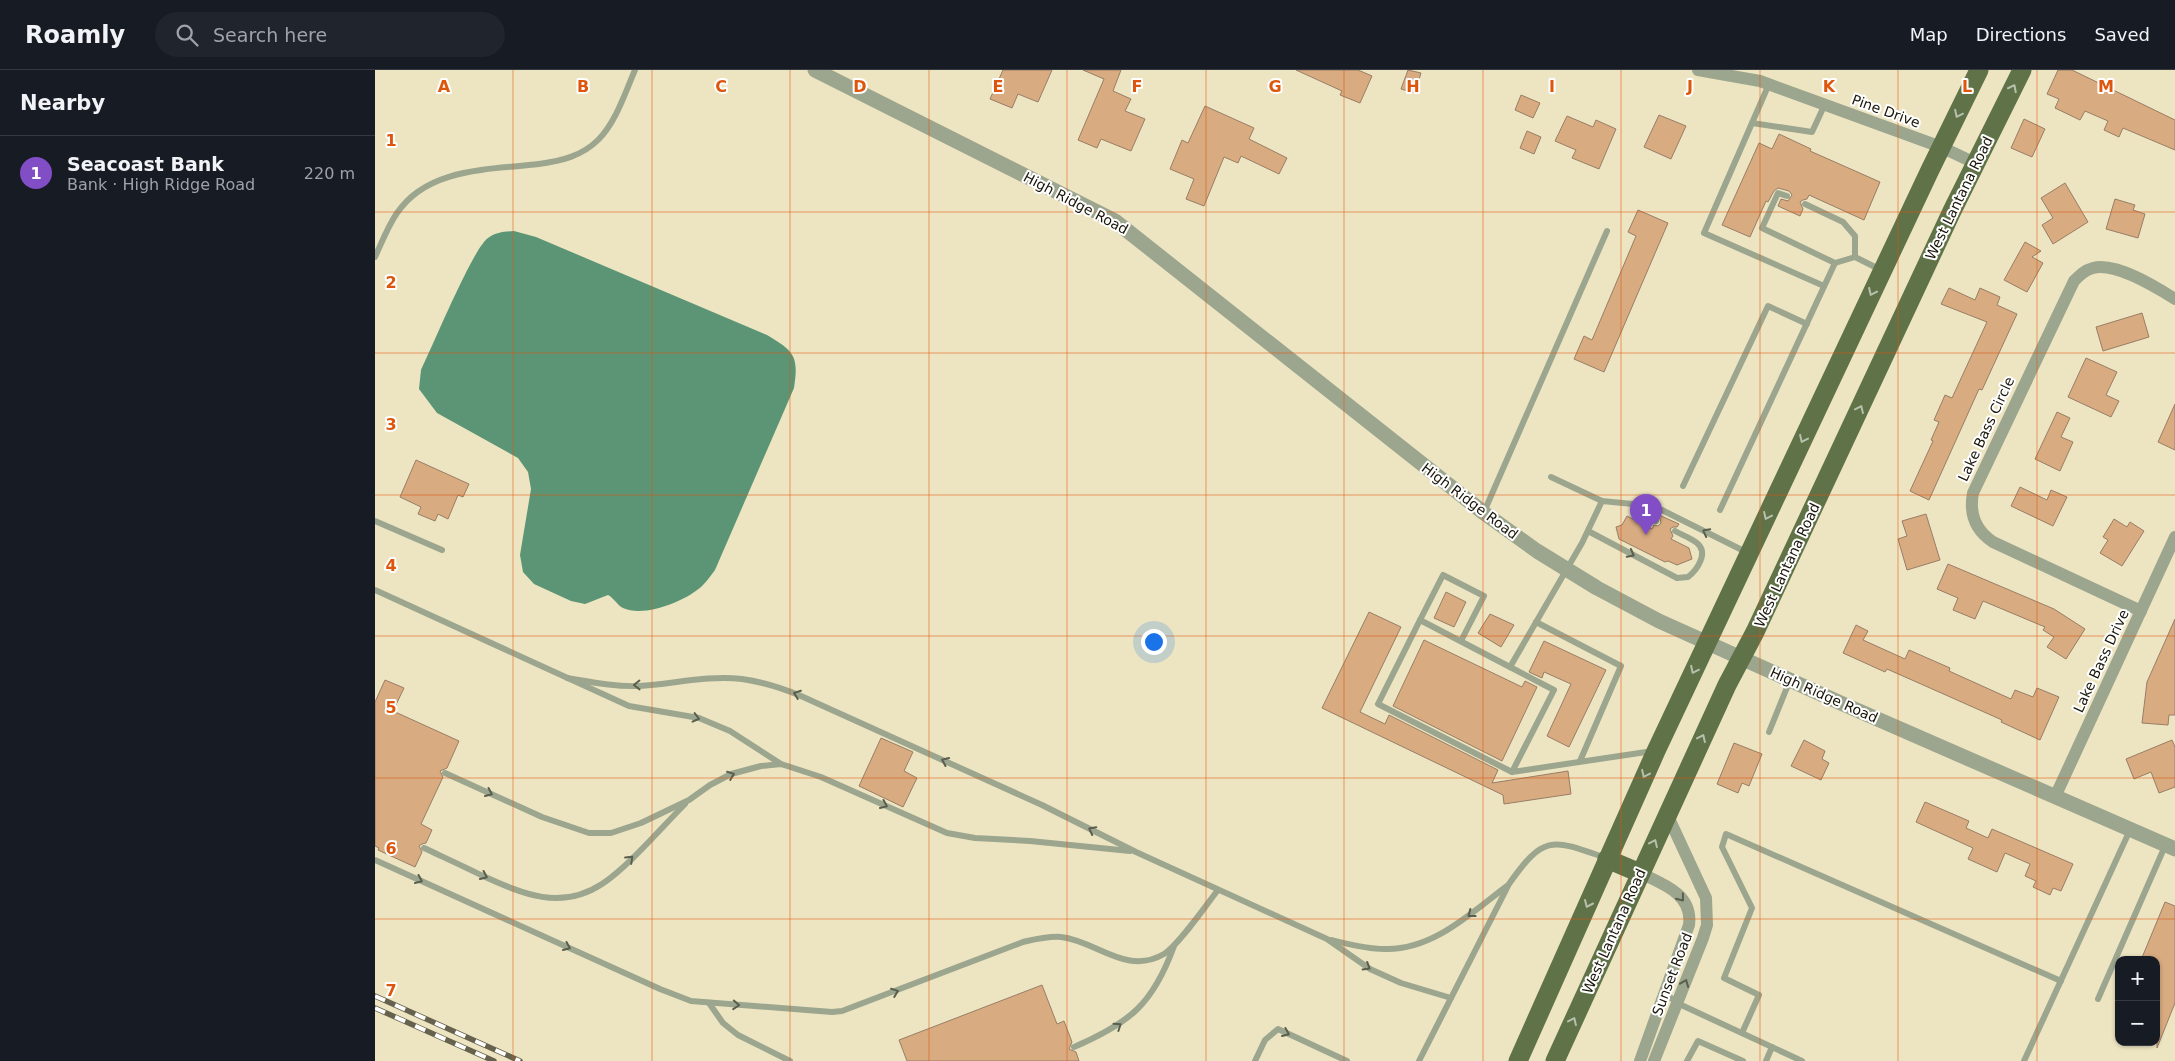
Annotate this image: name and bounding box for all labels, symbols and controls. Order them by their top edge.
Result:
search box [155,12,505,57]
text: Roamly [25,21,125,49]
icon: search [173,21,201,49]
text: Search here [213,24,327,46]
text: Map [1910,24,1948,45]
text: Directions [1976,24,2066,45]
text: Saved [2094,24,2150,45]
text: A [438,77,451,96]
text: B [577,77,589,96]
text: C [715,77,727,96]
text: D [853,77,867,96]
text: E [993,77,1003,96]
text: F [1132,77,1142,96]
text: G [1268,77,1282,96]
text: H [1406,77,1420,96]
text: I [1549,77,1555,96]
text: J [1686,77,1693,96]
text: K [1823,77,1836,96]
text: L [1962,77,1972,96]
text: M [2098,77,2114,96]
one-way arrow [2007,84,2017,93]
text: Nearby [20,91,105,115]
street label: Pine Drive [1850,91,1922,131]
one-way arrow [1954,109,1964,118]
text: 1 [385,131,397,150]
street label: West Lantana Road [1922,134,1996,262]
text: Seacoast Bank [67,153,224,175]
text: 1 [30,164,42,183]
text: 220 m [304,164,355,183]
street label: High Ridge Road [1021,169,1131,237]
text: Bank · High Ridge Road [67,175,255,194]
text: 2 [385,273,397,292]
one-way arrow [1868,287,1878,296]
street label: Lake Bass Circle [1955,374,2017,484]
one-way arrow [1853,405,1863,414]
text: 3 [385,415,397,434]
one-way arrow [1799,434,1810,443]
street label: High Ridge Road [1419,460,1521,542]
pin: 1 [1630,494,1662,535]
street label: West Lantana Road [1751,500,1823,630]
one-way arrow [1763,511,1774,520]
one-way arrow [1702,528,1711,538]
one-way arrow [1626,548,1635,558]
text: 4 [385,556,397,575]
street label: Lake Bass Drive [2070,607,2132,715]
your location [1141,629,1167,655]
street label: High Ridge Road [1768,664,1880,726]
one-way arrow [1690,665,1700,674]
one-way arrow [633,680,641,690]
one-way arrow [793,690,802,701]
text: 5 [385,698,397,717]
one-way arrow [691,712,700,723]
one-way arrow [1696,734,1707,743]
one-way arrow [941,757,950,767]
one-way arrow [1641,769,1652,778]
one-way arrow [726,771,735,781]
one-way arrow [484,786,493,797]
one-way arrow [879,799,888,809]
one-way arrow [1088,826,1097,836]
text: 6 [385,839,397,858]
one-way arrow [1648,839,1658,848]
one-way arrow [624,856,633,865]
street label: West Lantana Road [1579,866,1649,996]
one-way arrow [479,870,488,880]
one-way arrow [414,874,423,884]
one-way arrow [1676,892,1684,901]
one-way arrow [1583,899,1594,908]
one-way arrow [1468,908,1477,916]
street label: Sunset Road [1649,930,1695,1018]
one-way arrow [562,941,571,952]
map controls [2115,956,2160,1046]
button: + [2115,956,2160,1001]
one-way arrow [1362,960,1371,970]
one-way arrow [1679,979,1690,988]
text: 7 [385,981,397,1000]
one-way arrow [890,988,898,998]
one-way arrow [732,999,740,1010]
button: − [2115,1001,2160,1046]
one-way arrow [1567,1017,1577,1026]
one-way arrow [1112,1022,1121,1032]
one-way arrow [1281,1026,1290,1037]

